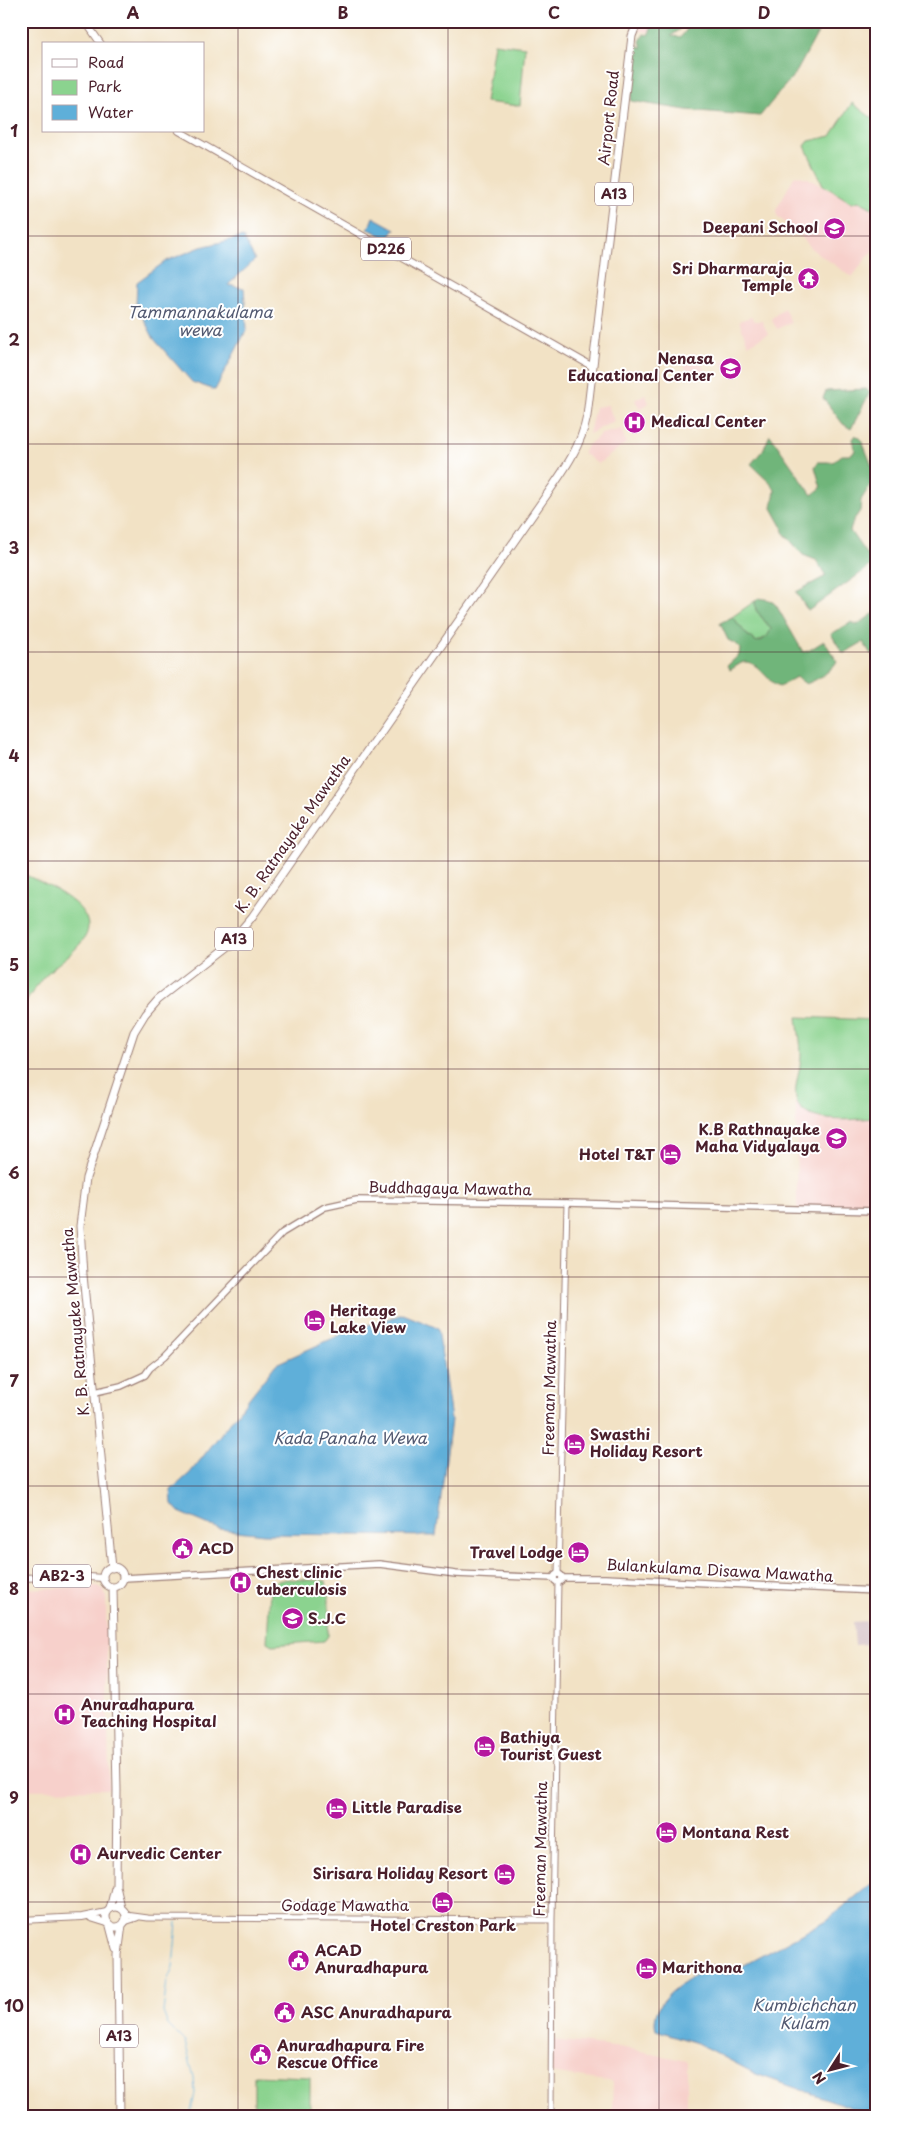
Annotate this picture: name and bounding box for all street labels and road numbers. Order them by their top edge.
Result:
street label: Airport Road [591,69,624,166]
road number: A13 [595,182,633,205]
road number: D226 [361,238,411,260]
street label: K. B. Ratnayake Mawatha [228,749,356,917]
road number: A13 [215,928,253,951]
street label: Buddhagaya Mawatha [368,1175,533,1200]
street label: K. B. Ratnayake Mawatha [55,1226,94,1417]
street label: Freeman Mawatha [536,1319,561,1456]
street label: Bulankulama Disawa Mawatha [606,1552,835,1587]
road number: AB2-3 [33,1564,91,1588]
street label: Freeman Mawatha [527,1780,552,1917]
street label: Godage Mawatha [281,1893,410,1916]
road number: A13 [100,2024,138,2048]

